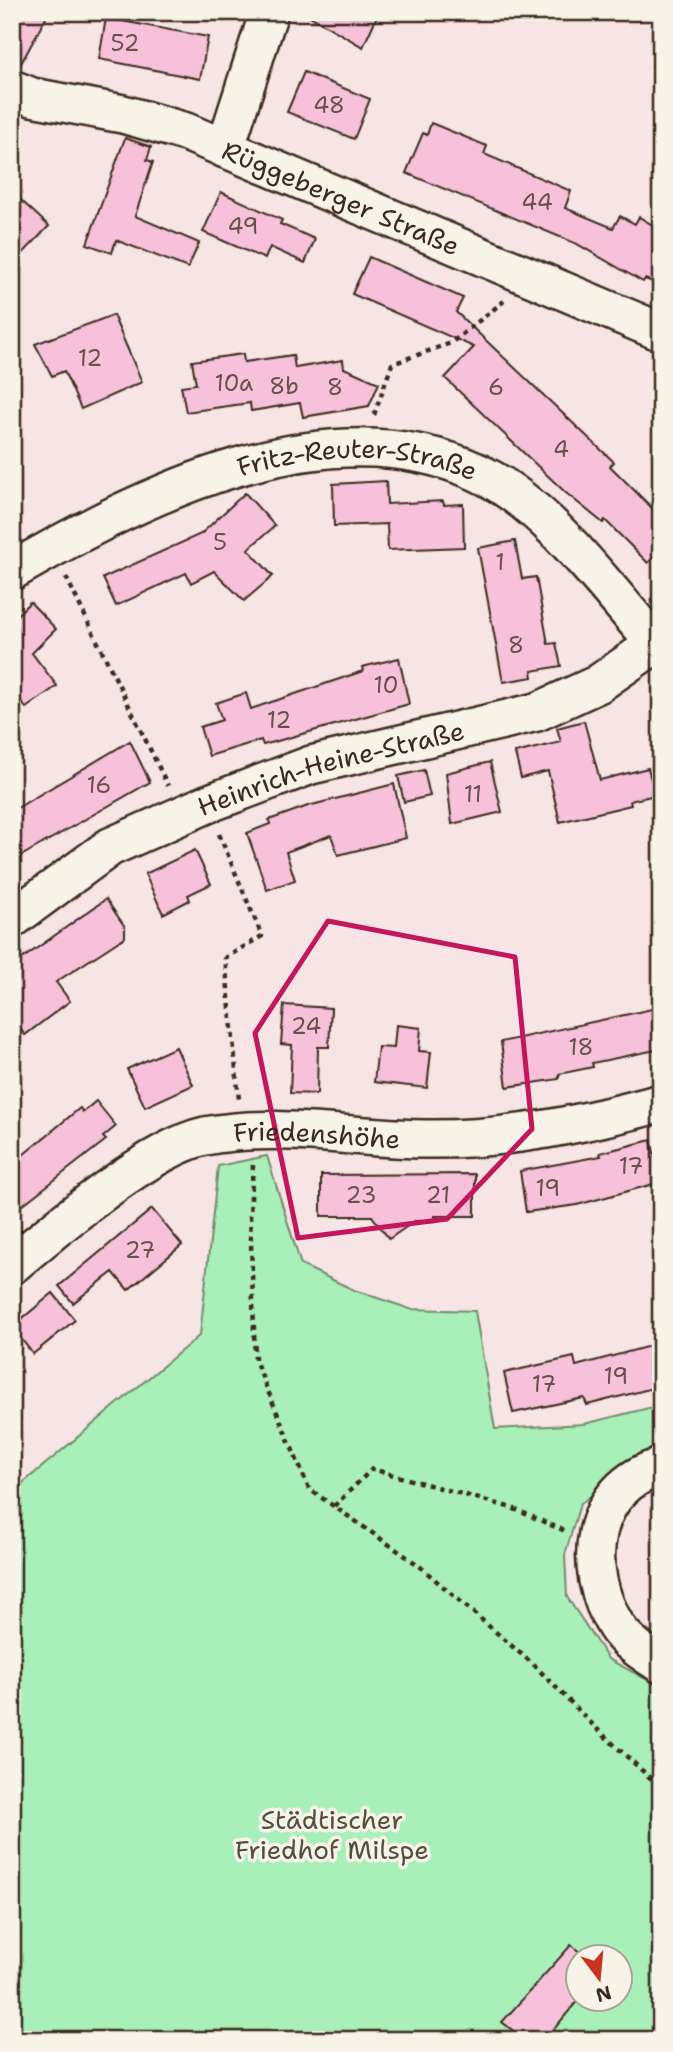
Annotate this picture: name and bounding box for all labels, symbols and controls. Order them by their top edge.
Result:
house number: 52 [111,28,140,58]
house number: 48 [313,90,345,120]
street label: Rüggeberger Straße [217,132,465,263]
house number: 44 [521,187,553,217]
house number: 49 [227,211,259,241]
house number: 12 [78,343,102,373]
house number: 10a [215,368,253,398]
house number: 8b [269,371,299,401]
house number: 8 [327,372,343,402]
house number: 6 [488,372,504,402]
street label: Fritz-Reuter-Straße [233,430,483,488]
house number: 4 [553,434,569,464]
house number: 5 [213,527,227,557]
house number: 1 [495,547,505,577]
house number: 8 [508,630,524,660]
house number: 10 [373,670,399,700]
house number: 12 [267,705,291,735]
street label: Heinrich-Heine-Straße [192,712,468,824]
house number: 16 [87,770,111,800]
house number: 11 [464,779,482,809]
house number: 24 [291,1011,321,1041]
house number: 18 [568,1032,594,1062]
street label: Friedenshöhe [232,1113,401,1156]
house number: 17 [619,1151,643,1181]
house number: 19 [536,1173,560,1203]
house number: 23 [345,1180,377,1210]
house number: 21 [426,1180,450,1210]
house number: 27 [125,1235,155,1265]
house number: 19 [604,1361,628,1391]
house number: 17 [532,1369,556,1399]
park label: Städtischer Friedhof Milspe [235,1802,429,1867]
north arrow [564,1944,634,2014]
text: N [593,1980,614,2008]

